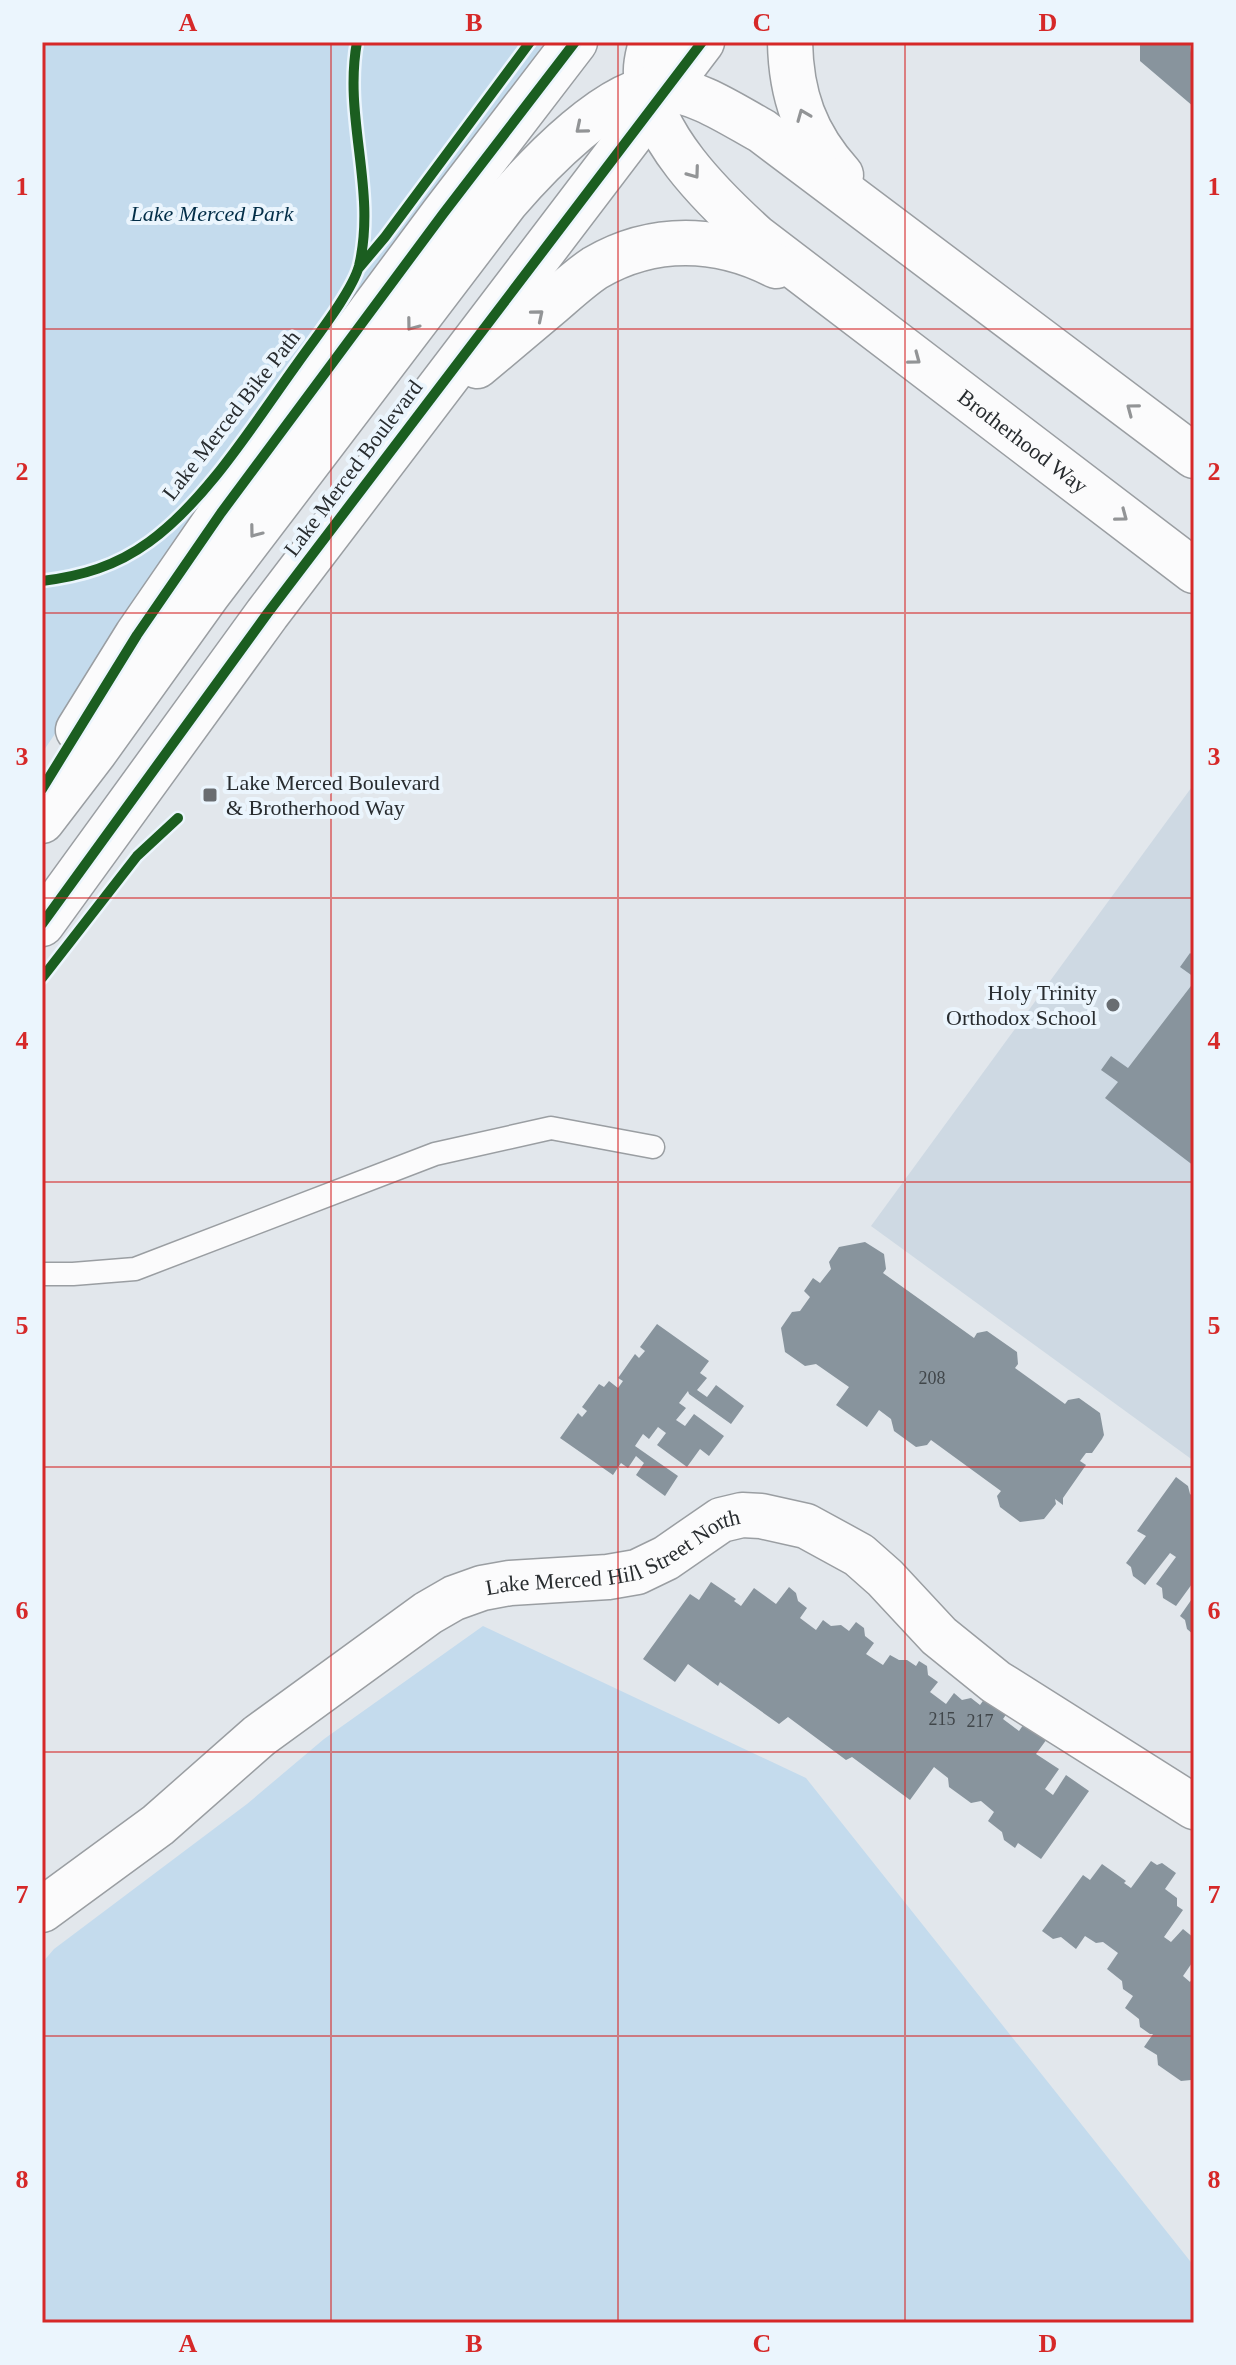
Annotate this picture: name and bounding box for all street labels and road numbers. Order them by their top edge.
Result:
street label: Lake Merced Bike Path [157,325,305,505]
street label: Lake Merced Boulevard [279,375,427,561]
street label: Brotherhood Way [954,384,1093,498]
street label: Lake Merced Hill Street North [483,1503,742,1600]

